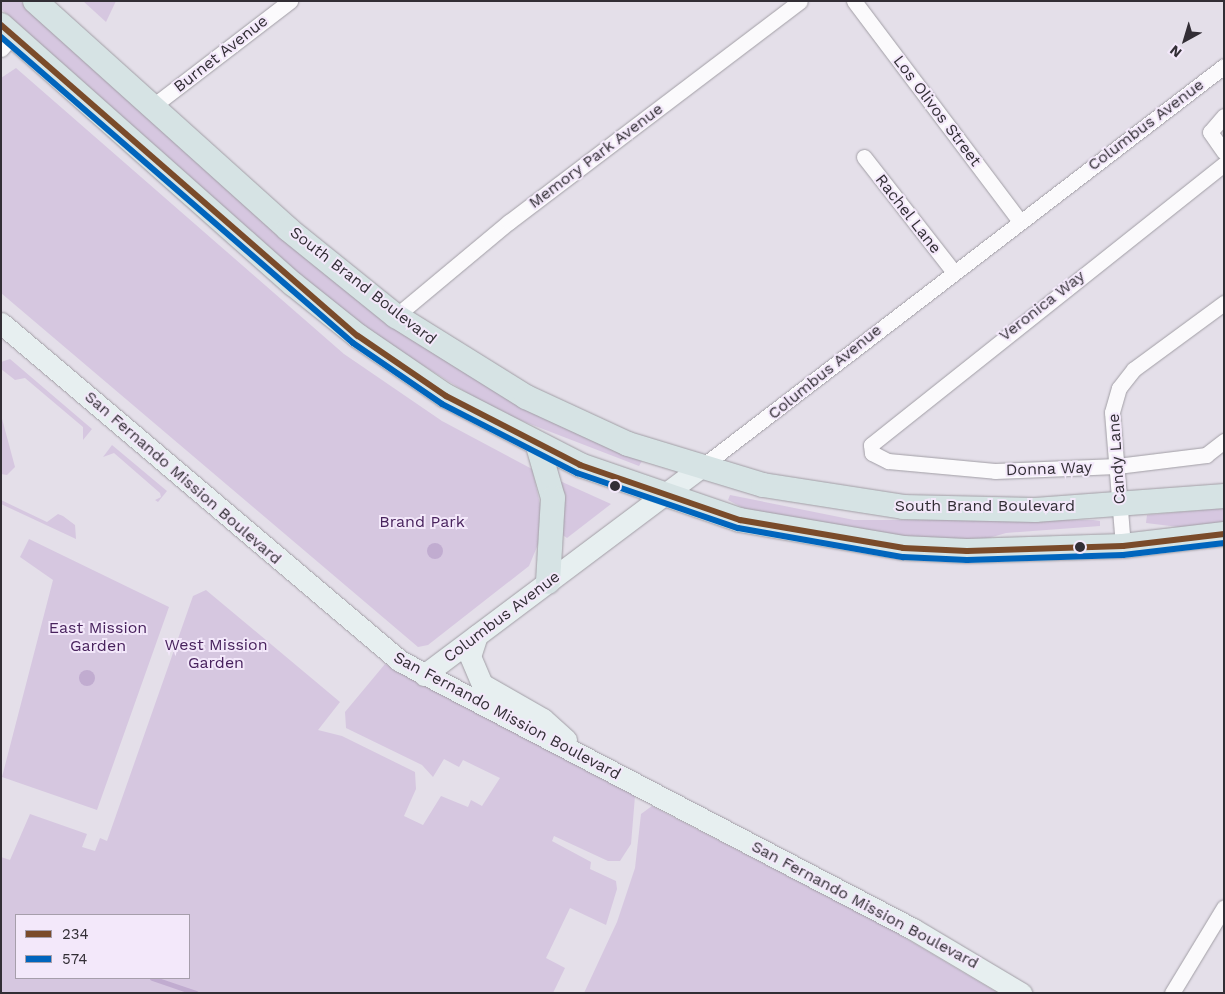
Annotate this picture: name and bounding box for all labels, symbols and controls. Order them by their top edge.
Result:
street label: Burnet Avenue [170,11,272,97]
north arrow [1160,15,1210,65]
text: N [1166,42,1185,61]
street label: Los Olivos Street [889,52,985,170]
street label: Columbus Avenue [1084,75,1208,175]
street label: Memory Park Avenue [525,99,667,213]
street label: Rachel Lane [871,170,945,258]
street label: South Brand Boulevard [286,223,440,349]
street label: Veronica Way [995,266,1089,346]
street label: Columbus Avenue [764,320,886,424]
street label: San Fernando Mission Boulevard [81,387,285,569]
street label: Candy Lane [1104,413,1130,505]
street label: Donna Way [1005,458,1093,480]
unlabelled marker [610,481,620,491]
street label: South Brand Boulevard [895,496,1075,516]
park label: Brand Park [379,512,465,532]
unlabelled marker [1075,542,1085,552]
street label: Columbus Avenue [440,567,564,667]
park label: East Mission Garden [49,618,147,656]
park label: West Mission Garden [164,635,268,673]
street label: San Fernando Mission Boulevard [390,648,624,784]
street label: San Fernando Mission Boulevard [748,837,982,973]
legend [15,914,190,979]
text: 234 [62,925,89,943]
text: 574 [62,950,87,968]

